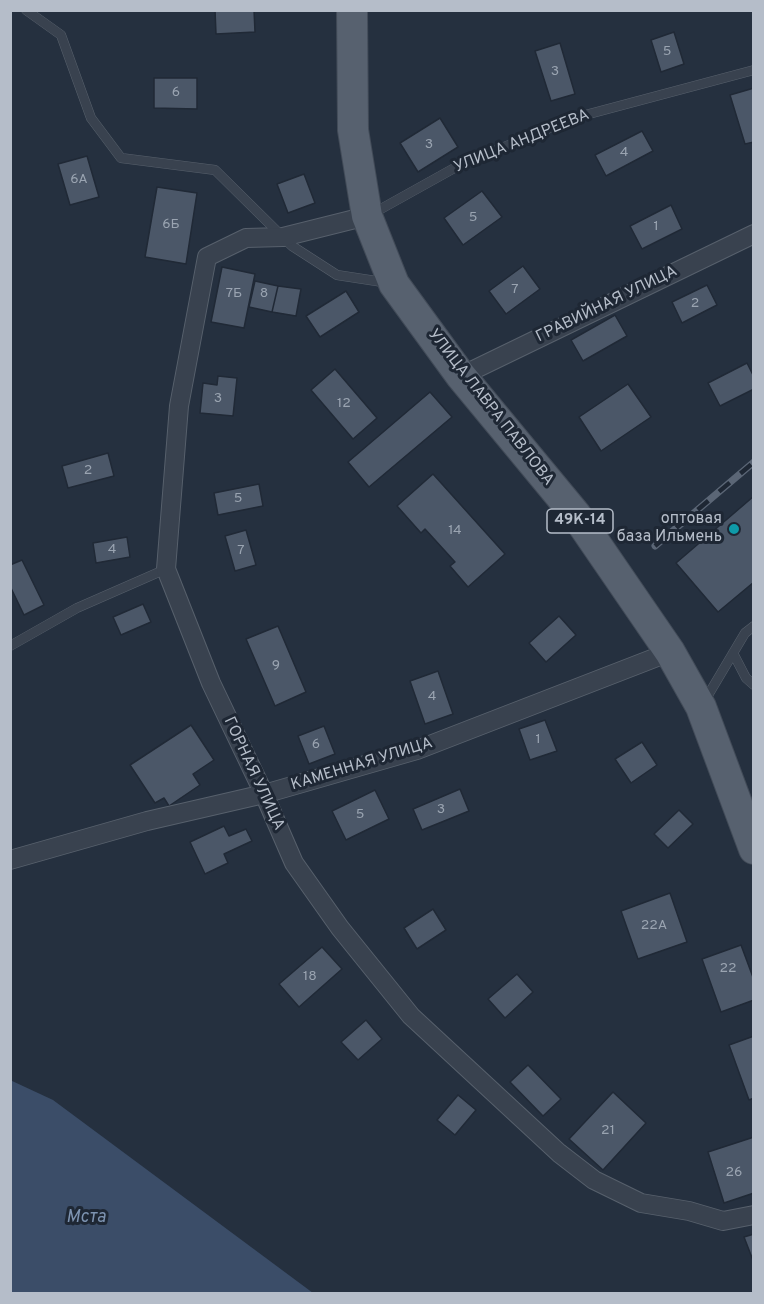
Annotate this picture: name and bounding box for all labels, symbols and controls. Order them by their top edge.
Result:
house number: 5 [663,44,671,60]
house number: 3 [551,64,559,80]
house number: 6 [172,85,180,101]
street label: УЛИЦА АНДРЕЕВА [451,106,593,178]
house number: 3 [425,137,433,153]
house number: 4 [620,145,628,161]
house number: 6А [70,172,88,188]
house number: 5 [469,210,477,226]
house number: 6Б [162,217,180,233]
house number: 1 [653,219,659,235]
street label: ГРАВИЙНАЯ УЛИЦА [533,262,681,348]
house number: 7 [511,282,519,298]
house number: 7Б [226,286,242,302]
house number: 8 [260,286,268,302]
house number: 2 [691,296,699,312]
street label: УЛИЦА ЛАВРА ПАВЛОВА [423,326,557,490]
house number: 3 [214,391,222,407]
house number: 12 [337,396,351,412]
house number: 2 [84,463,92,479]
house number: 5 [234,491,242,507]
road number: 49К-14 [547,509,613,533]
place label: оптовая база Ильмень [617,510,722,548]
marker: оптовая база Ильмень [727,522,741,536]
house number: 14 [448,523,462,539]
house number: 4 [108,542,116,558]
house number: 7 [237,543,245,559]
house number: 9 [272,658,280,674]
house number: 4 [428,689,436,705]
street label: ГОРНАЯ УЛИЦА [218,714,288,834]
house number: 1 [535,732,541,748]
street label: КАМЕННАЯ УЛИЦА [289,734,435,796]
house number: 6 [312,737,320,753]
house number: 3 [437,802,445,818]
house number: 5 [356,807,364,823]
house number: 22А [641,918,667,934]
house number: 22 [719,961,737,977]
house number: 18 [303,969,317,985]
house number: 21 [601,1123,615,1139]
house number: 26 [726,1165,742,1181]
water label: Мста [66,1207,106,1229]

